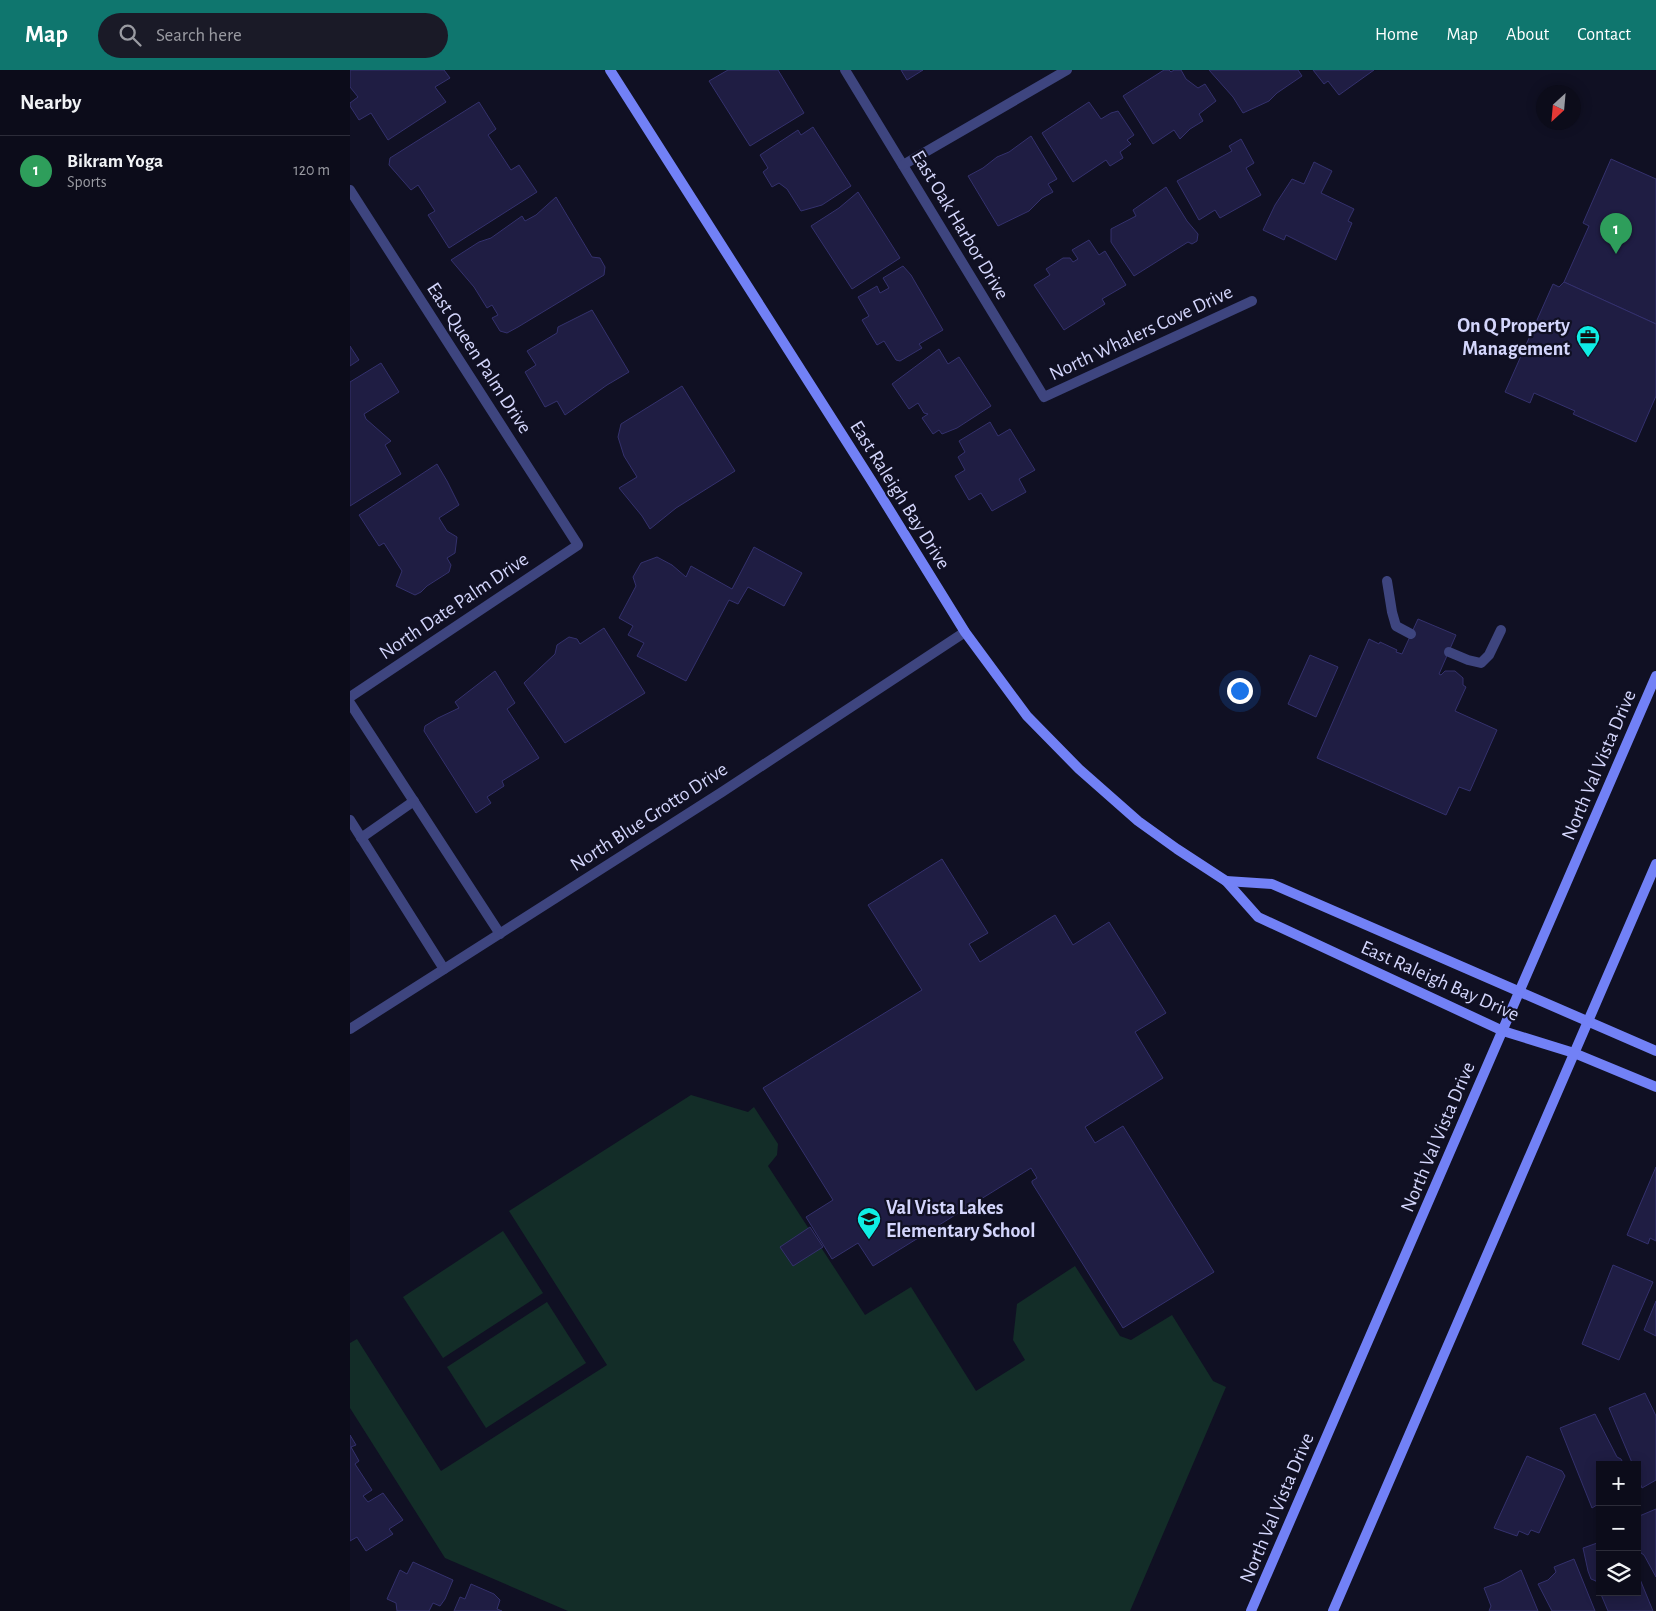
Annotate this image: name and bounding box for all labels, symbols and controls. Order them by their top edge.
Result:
search box [98,13,448,58]
icon: search [116,21,144,49]
text: Map [25,23,68,47]
text: Search here [156,26,242,45]
text: Home [1375,26,1418,44]
text: Map [1446,26,1478,44]
text: About [1506,26,1549,44]
text: Contact [1577,26,1631,44]
north arrow [1536,85,1581,130]
text: Nearby [20,92,81,113]
street label: East Oak Harbor Drive [908,147,1012,303]
text: Bikram Yoga [67,152,163,171]
text: 1 [33,162,39,178]
text: 120 m [293,162,330,178]
text: Sports [67,174,107,190]
pin: 1 [1600,213,1632,254]
street label: East Queen Palm Drive [423,279,535,437]
street label: North Whalers Cove Drive [1046,282,1236,384]
place label: On Q Property Management [1457,316,1570,359]
office icon: On Q Property Management [1575,324,1601,358]
street label: East Raleigh Bay Drive [846,417,954,573]
street label: North Date Palm Drive [376,549,532,663]
your location [1227,678,1253,704]
street label: North Val Vista Drive [1558,687,1640,843]
street label: North Blue Grotto Drive [567,759,731,875]
street label: East Raleigh Bay Drive [1358,937,1522,1025]
street label: North Val Vista Drive [1397,1059,1479,1215]
place label: Val Vista Lakes Elementary School [886,1198,1035,1241]
school or university icon: Val Vista Lakes Elementary School [856,1206,882,1240]
street label: North Val Vista Drive [1236,1430,1318,1586]
map controls [1596,1461,1641,1596]
button: + [1596,1461,1641,1506]
button: − [1596,1506,1641,1551]
button: layers [1596,1551,1641,1596]

